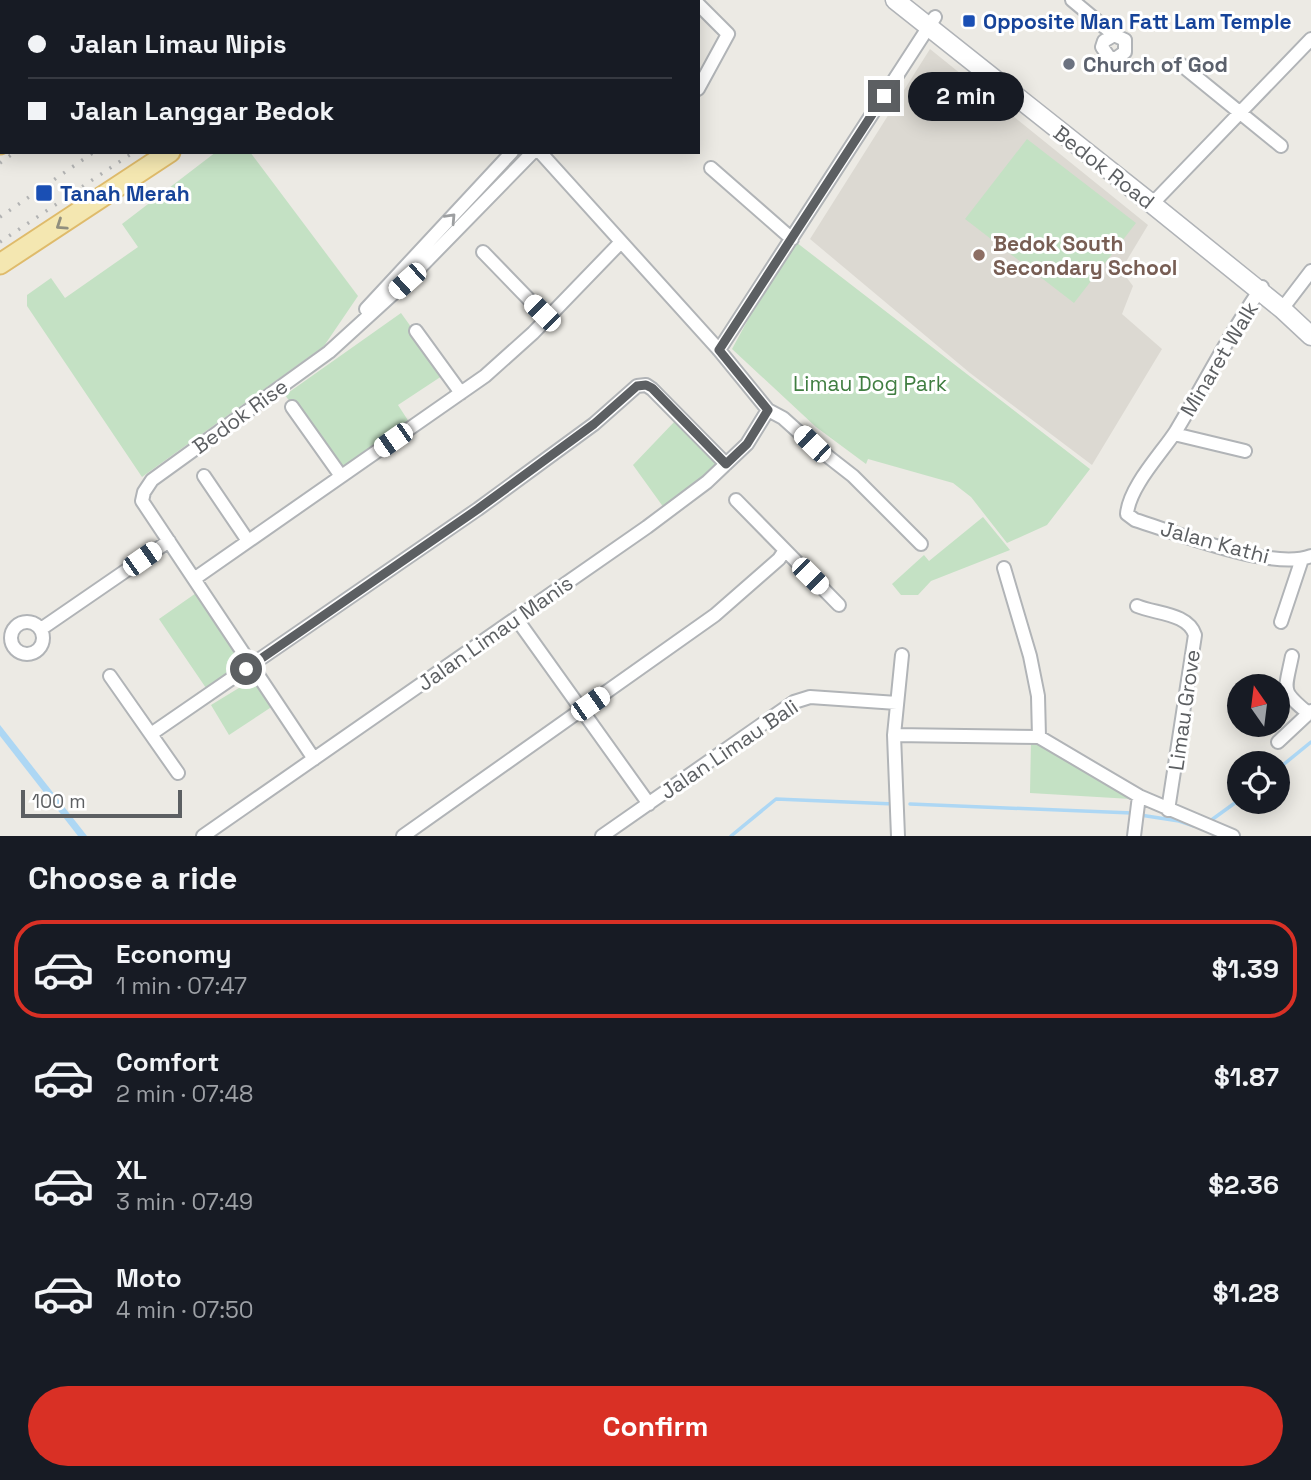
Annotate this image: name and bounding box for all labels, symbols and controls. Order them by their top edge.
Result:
place label: Opposite Man Fatt Lam Temple [983,8,1292,35]
marker: Opposite Man Fatt Lam Temple [961,13,977,29]
text: Jalan Limau Nipis [70,27,287,61]
place label: Church of God [1083,51,1228,78]
marker: Church of God [1061,56,1077,72]
callout: 2 min [908,72,1024,120]
route end [868,80,900,112]
text: 2 min [936,81,996,111]
text: Jalan Langgar Bedok [70,94,334,128]
street label: Bedok Road [1048,119,1160,215]
place label: Tanah Merah [60,180,190,207]
marker: Tanah Merah [34,183,54,203]
one-way arrow [442,213,455,226]
one-way arrow [56,217,69,230]
place label: Bedok South Secondary School [993,230,1177,281]
marker: Bedok South Secondary School [971,247,987,263]
car [385,259,430,303]
car [520,291,565,335]
street label: Minaret Walk [1174,297,1264,421]
park label: Limau Dog Park [793,370,947,397]
street label: Bedok Rise [187,372,293,460]
car [370,419,417,461]
car [790,422,835,466]
street label: Jalan Kathi [1158,515,1272,569]
car [119,538,166,580]
car [788,554,833,598]
street label: Jalan Limau Manis [412,569,578,697]
street label: Limau Grove [1162,648,1206,772]
route start [230,653,262,685]
north arrow [1227,674,1290,737]
map controls [1227,674,1290,814]
car [567,683,614,725]
street label: Jalan Limau Bali [655,693,803,805]
button: locate [1227,751,1290,814]
scale bar [21,787,182,819]
text: 100 m [32,789,86,814]
text: Choose a ride [28,858,238,898]
text: Economy [116,937,232,971]
icon: car [32,938,95,1001]
text: $1.39 [1212,952,1279,986]
text: 1 min · 07:47 [116,971,247,1001]
text: Comfort [116,1045,219,1079]
icon: car [32,1046,95,1109]
text: $1.87 [1214,1060,1279,1094]
text: 2 min · 07:48 [116,1079,253,1109]
text: XL [116,1153,147,1187]
icon: car [32,1154,95,1217]
text: $2.36 [1208,1168,1279,1202]
text: 3 min · 07:49 [116,1187,253,1217]
text: Moto [116,1261,182,1295]
icon: car [32,1262,95,1325]
text: $1.28 [1213,1276,1279,1310]
text: 4 min · 07:50 [116,1295,254,1325]
button: Confirm [28,1386,1283,1466]

